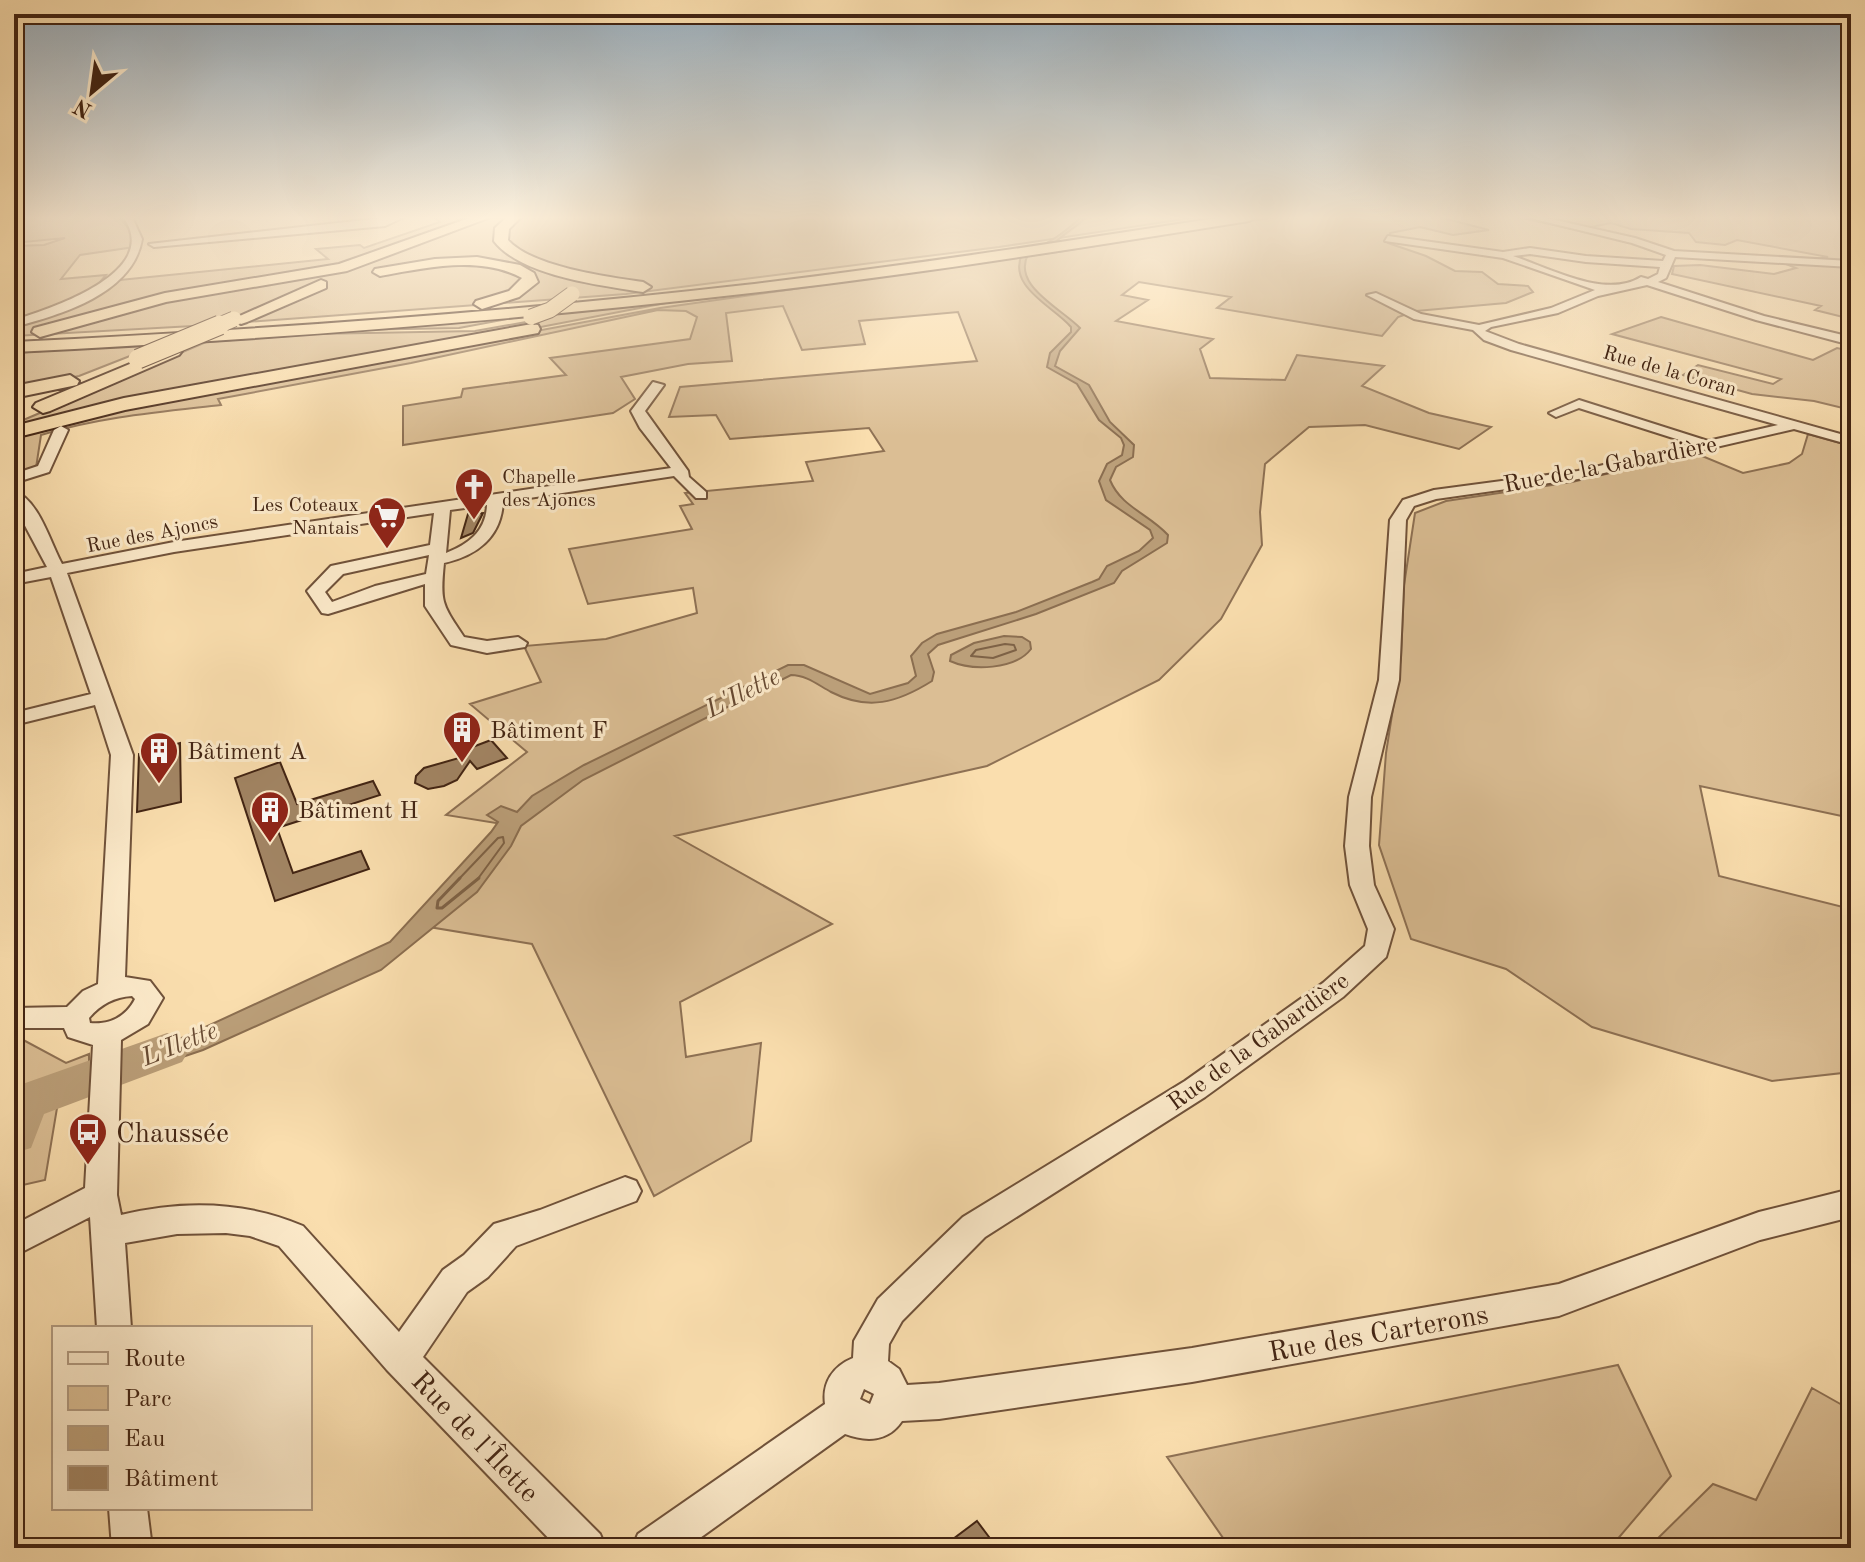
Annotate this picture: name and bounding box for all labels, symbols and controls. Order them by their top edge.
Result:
north arrow [52,52,132,132]
text: N [70,94,96,121]
street label: Rue de la Coran [1600,343,1739,401]
street label: Rue de la Gabardière [1502,433,1719,498]
church icon: Chapelle des Ajoncs [453,466,495,521]
place label: Chapelle des Ajoncs [502,468,596,511]
supermarket icon: Les Coteaux Nantais [366,495,408,550]
place label: Les Coteaux Nantais [252,496,359,539]
street label: Rue des Ajoncs [85,512,220,558]
water label: L'Ilette [701,664,784,724]
building icon: Bâtiment F [441,709,483,764]
place label: Bâtiment F [490,720,608,744]
building icon: Bâtiment A [138,730,180,785]
place label: Bâtiment A [187,741,307,765]
building icon: Bâtiment H [249,789,291,844]
place label: Bâtiment H [298,800,418,824]
street label: Rue de la Gabardière [1164,969,1354,1116]
water label: L'Ilette [137,1018,222,1072]
bus stop icon: Chaussée [67,1111,109,1166]
place label: Chaussée [116,1121,229,1149]
street label: Rue des Carterons [1266,1302,1491,1368]
legend [52,1326,312,1510]
text: Route [124,1348,185,1372]
street label: Rue de l'Îlette [405,1364,546,1509]
text: Parc [124,1388,171,1412]
text: Eau [124,1428,165,1452]
text: Bâtiment [124,1468,219,1492]

